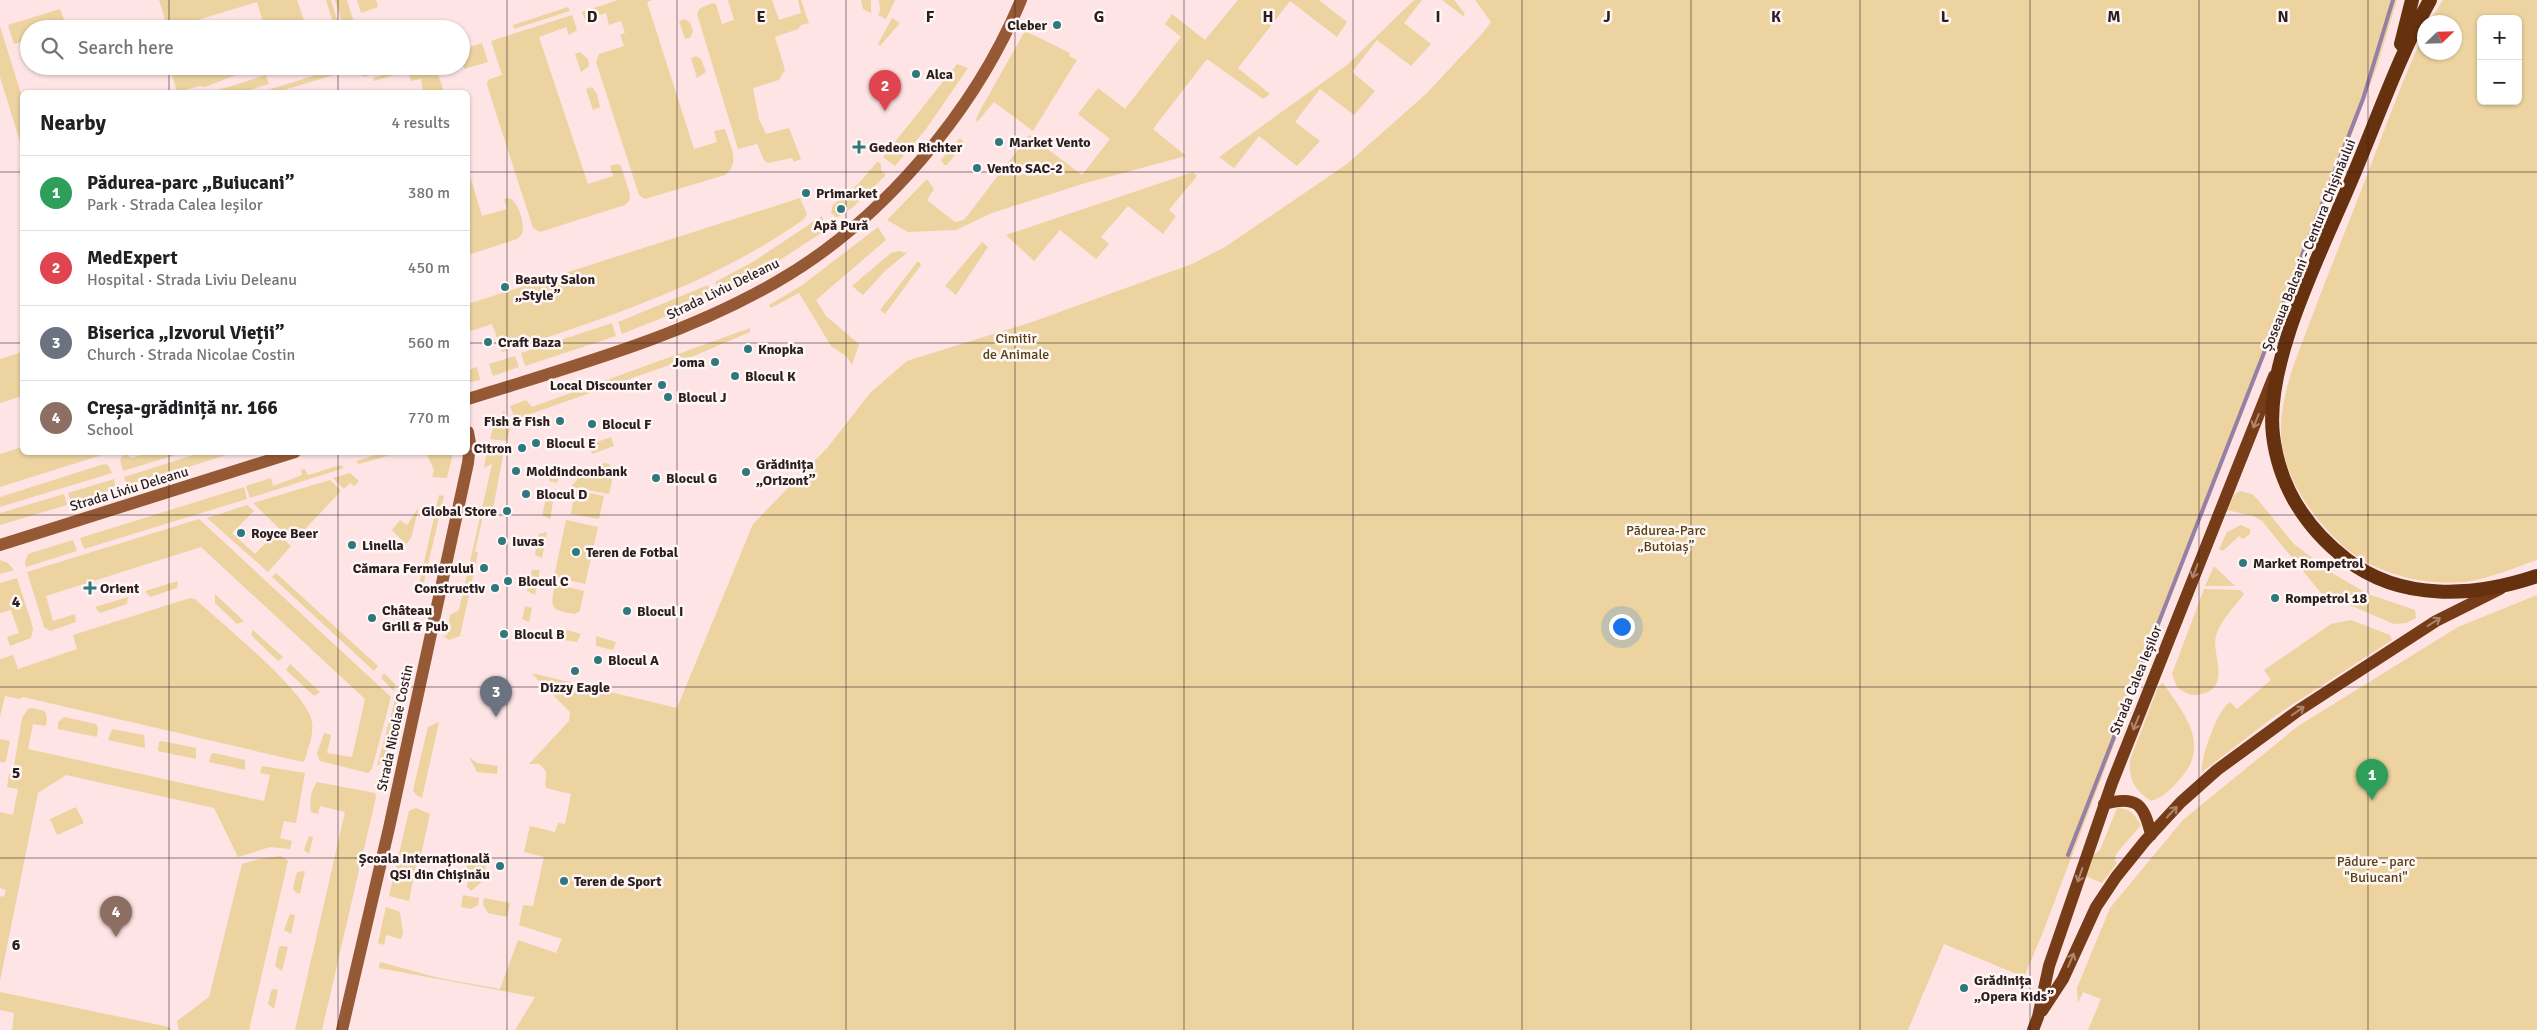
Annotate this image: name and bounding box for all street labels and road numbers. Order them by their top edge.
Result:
street label: Șoseaua Balcani - Centura Chișinăului [2259,136,2359,354]
street label: Strada Liviu Deleanu [664,254,782,324]
street label: Strada Liviu Deleanu [68,463,190,515]
street label: Strada Calea Ieșilor [2106,622,2166,737]
street label: Strada Nicolae Costin [373,663,417,793]

